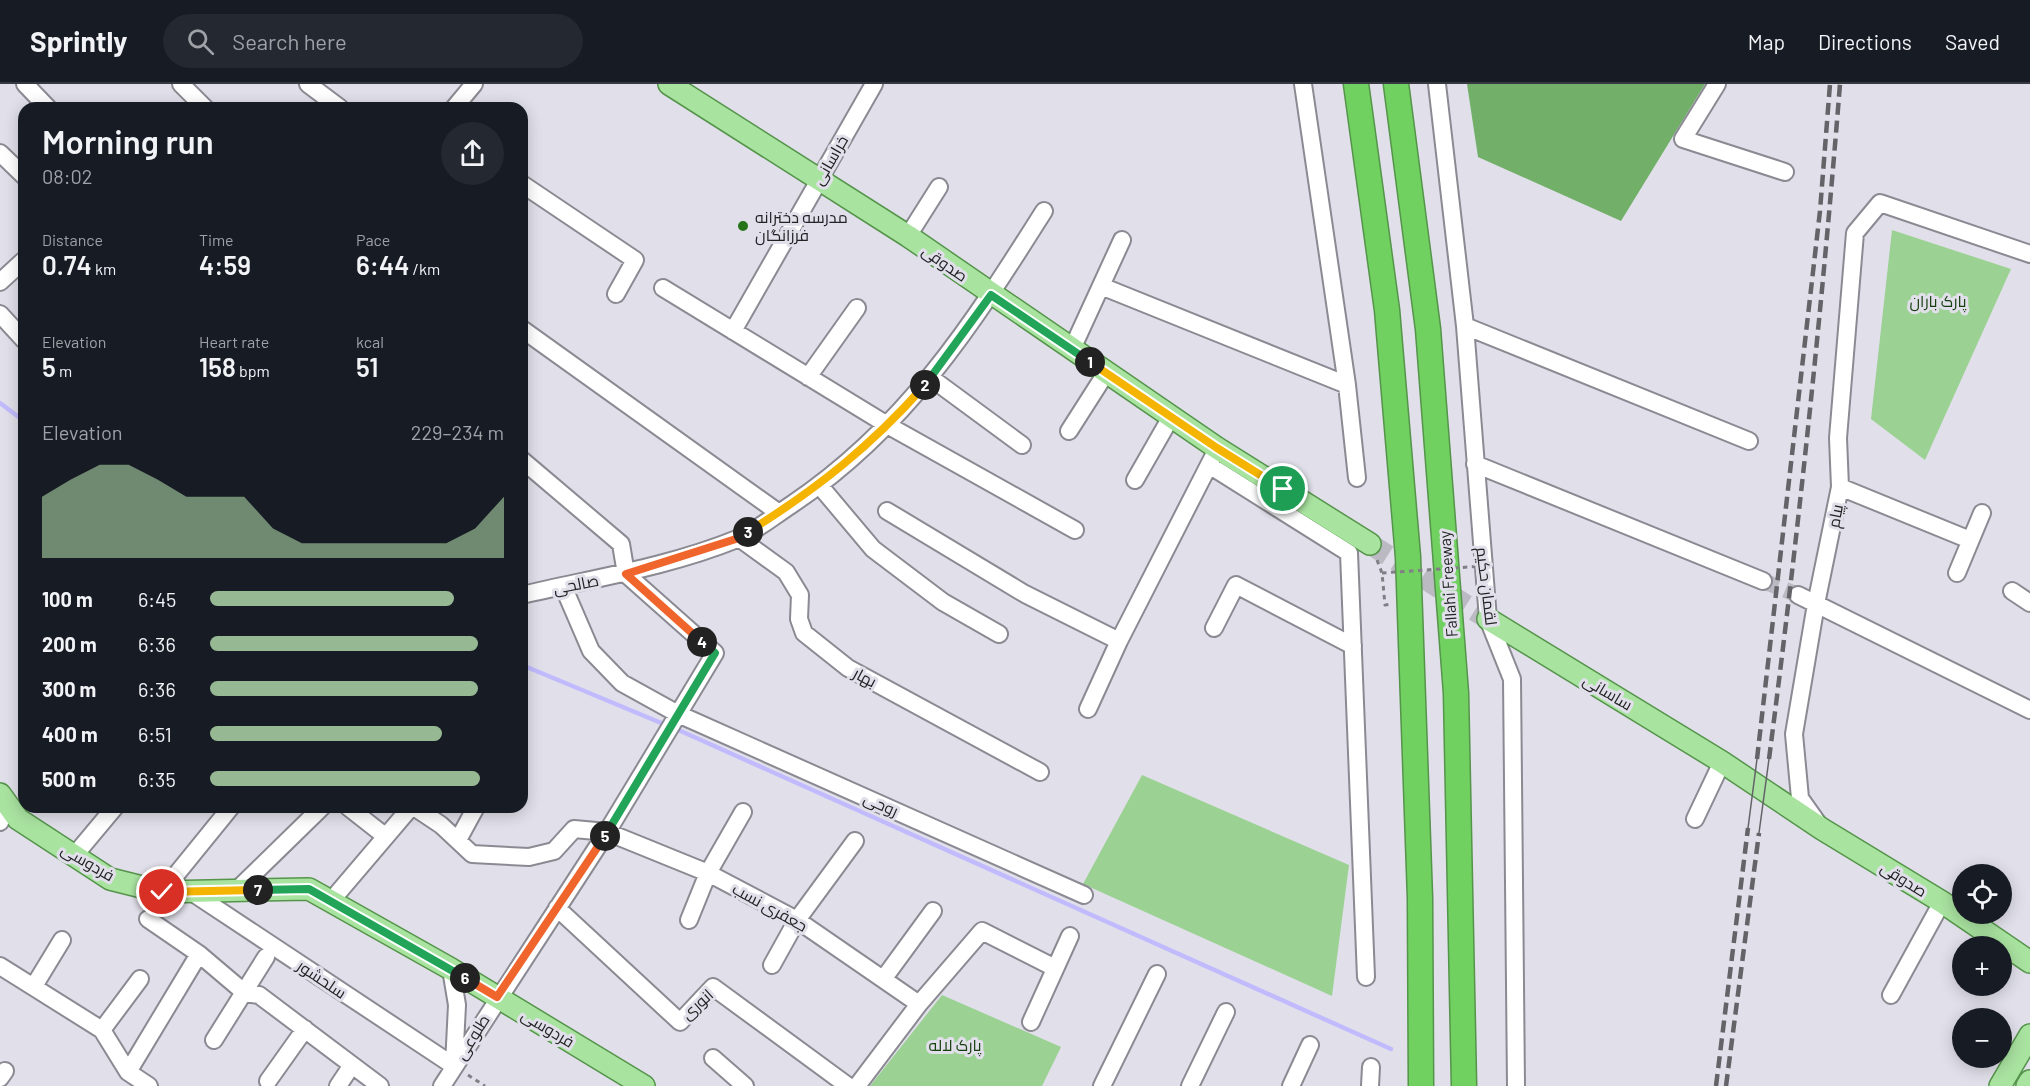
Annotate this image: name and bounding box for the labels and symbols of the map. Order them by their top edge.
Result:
street label: خراسانی [808,131,853,189]
place label: مدرسه دخترانه فرزانگان [755,207,848,246]
marker: مدرسه دخترانه فرزانگان [736,219,750,233]
street label: صدوقی [918,240,972,287]
park label: پارک باران [1909,291,1967,313]
pin: 1 [1075,347,1105,377]
pin: 2 [910,370,940,400]
pin [1257,463,1308,514]
street label: پیام [1823,502,1849,530]
pin: 3 [733,517,763,547]
street label: Fallahi Freeway [1434,530,1461,638]
street label: لقمان حکیم [1470,546,1502,626]
street label: صالحی [551,570,601,599]
pin: 4 [687,627,717,657]
street label: بهار [848,662,880,692]
street label: ساسانی [1579,669,1636,715]
street label: روحی [860,788,901,821]
pin: 5 [590,821,620,851]
street label: فردوسی [57,839,118,886]
street label: صدوقی [1877,857,1931,902]
pin [136,866,187,917]
pin: 7 [243,875,273,905]
street label: جعفری نسب [728,878,811,937]
street label: سلحشور [293,955,350,1003]
pin: 6 [450,963,480,993]
street label: انوری [677,984,718,1024]
street label: فردوسی [517,1004,578,1052]
street label: طلوعی [450,1011,494,1064]
park label: پارک لاله [929,1035,982,1057]

